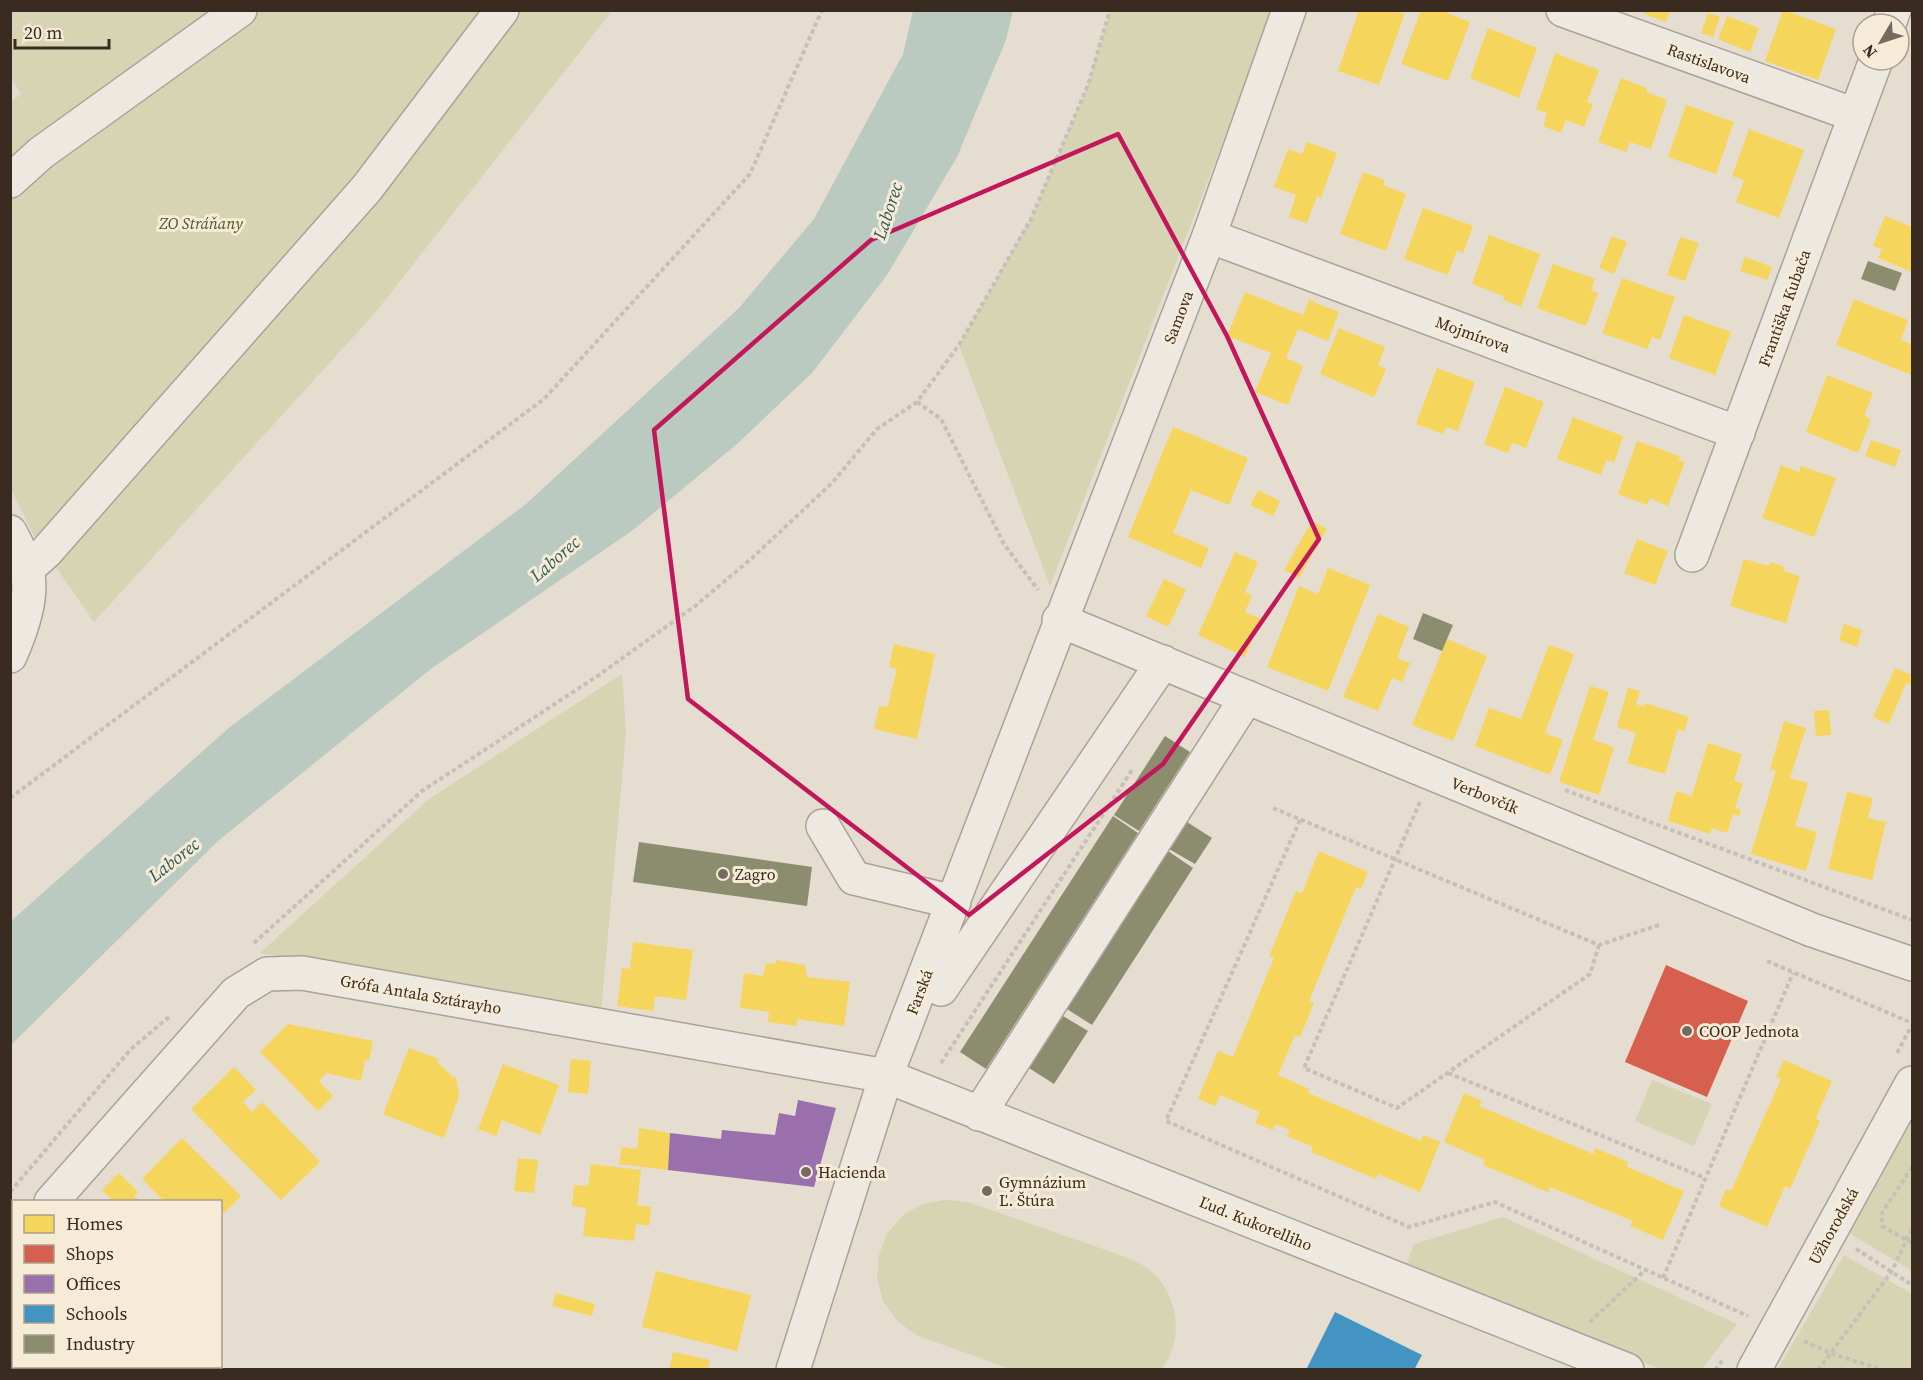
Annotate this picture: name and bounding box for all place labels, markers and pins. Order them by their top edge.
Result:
place label: Zagro [735,863,776,885]
marker: Zagro [716,867,730,881]
place label: COOP Jednota [1699,1020,1800,1042]
marker: COOP Jednota [1680,1024,1694,1038]
place label: Hacienda [818,1161,887,1183]
marker: Hacienda [799,1165,813,1179]
place label: Gymnázium Ľ. Štúra [999,1171,1086,1211]
marker: Gymnázium Ľ. Štúra [980,1184,994,1198]

